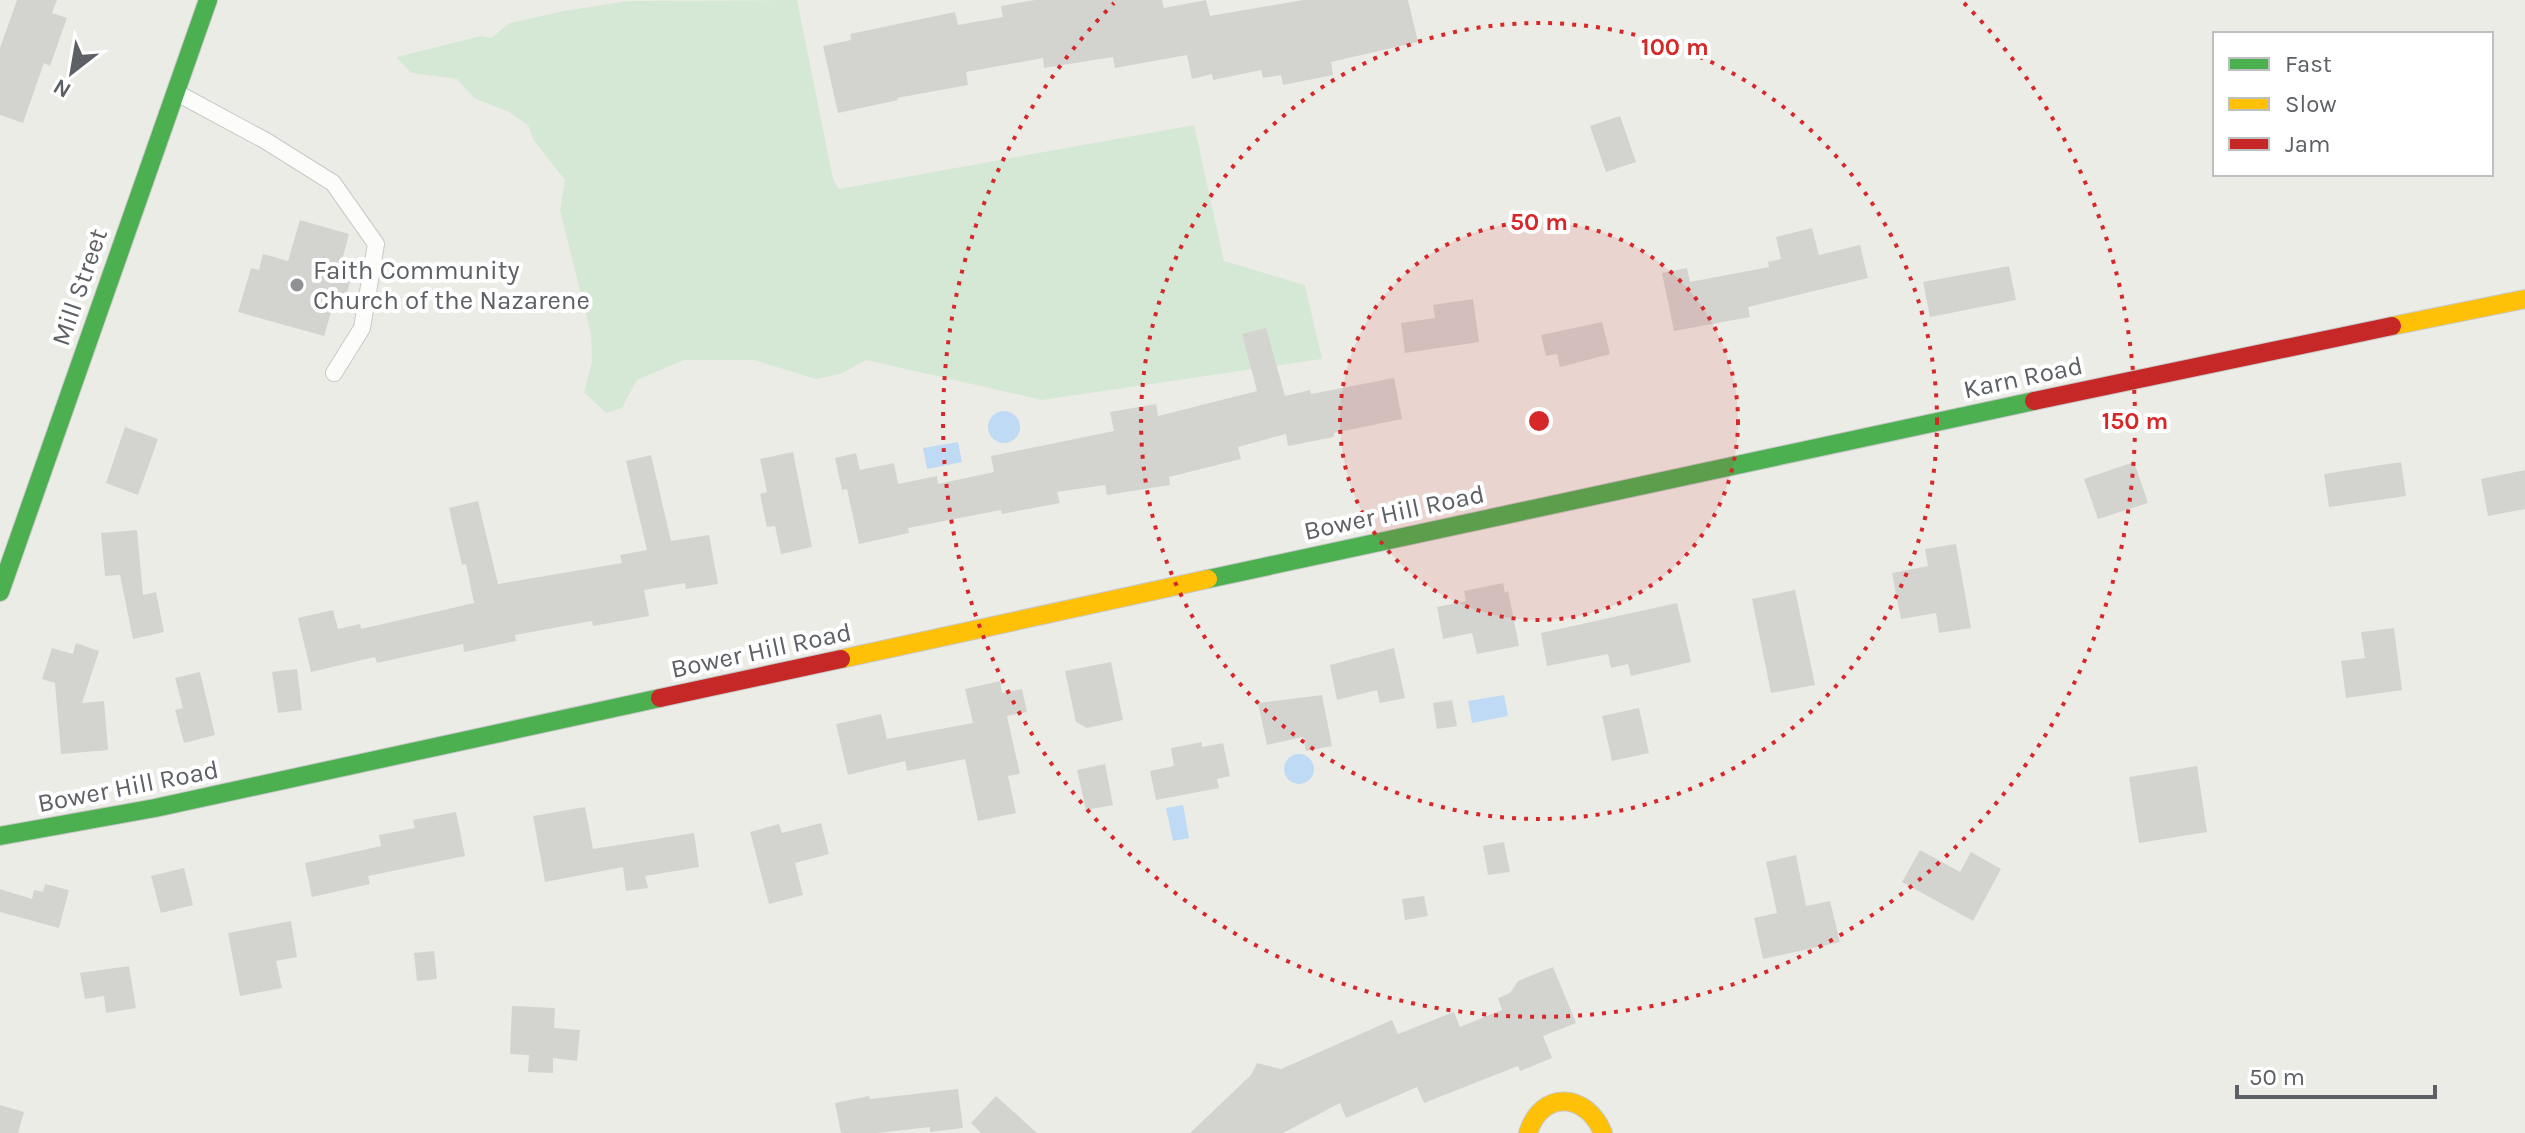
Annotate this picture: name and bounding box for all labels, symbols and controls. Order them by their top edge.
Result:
north arrow [32,32,112,112]
legend [2213,32,2493,176]
text: 100 m [1641,33,1709,61]
text: Fast [2285,50,2332,78]
text: N [49,73,76,103]
text: Slow [2285,90,2337,118]
text: Jam [2285,130,2330,158]
text: 50 m [1510,208,1568,236]
street label: Mill Street [45,224,114,350]
place label: Faith Community Church of the Nazarene [313,255,590,316]
marker: Faith Community Church of the Nazarene [288,276,306,294]
street label: Karn Road [1961,350,2086,405]
centre of rings [1525,407,1553,435]
text: 150 m [2102,407,2168,435]
street label: Bower Hill Road [1301,478,1487,547]
street label: Bower Hill Road [668,616,854,685]
street label: Bower Hill Road [35,754,221,819]
scale bar [2237,1049,2435,1099]
text: 50 m [2249,1063,2305,1091]

